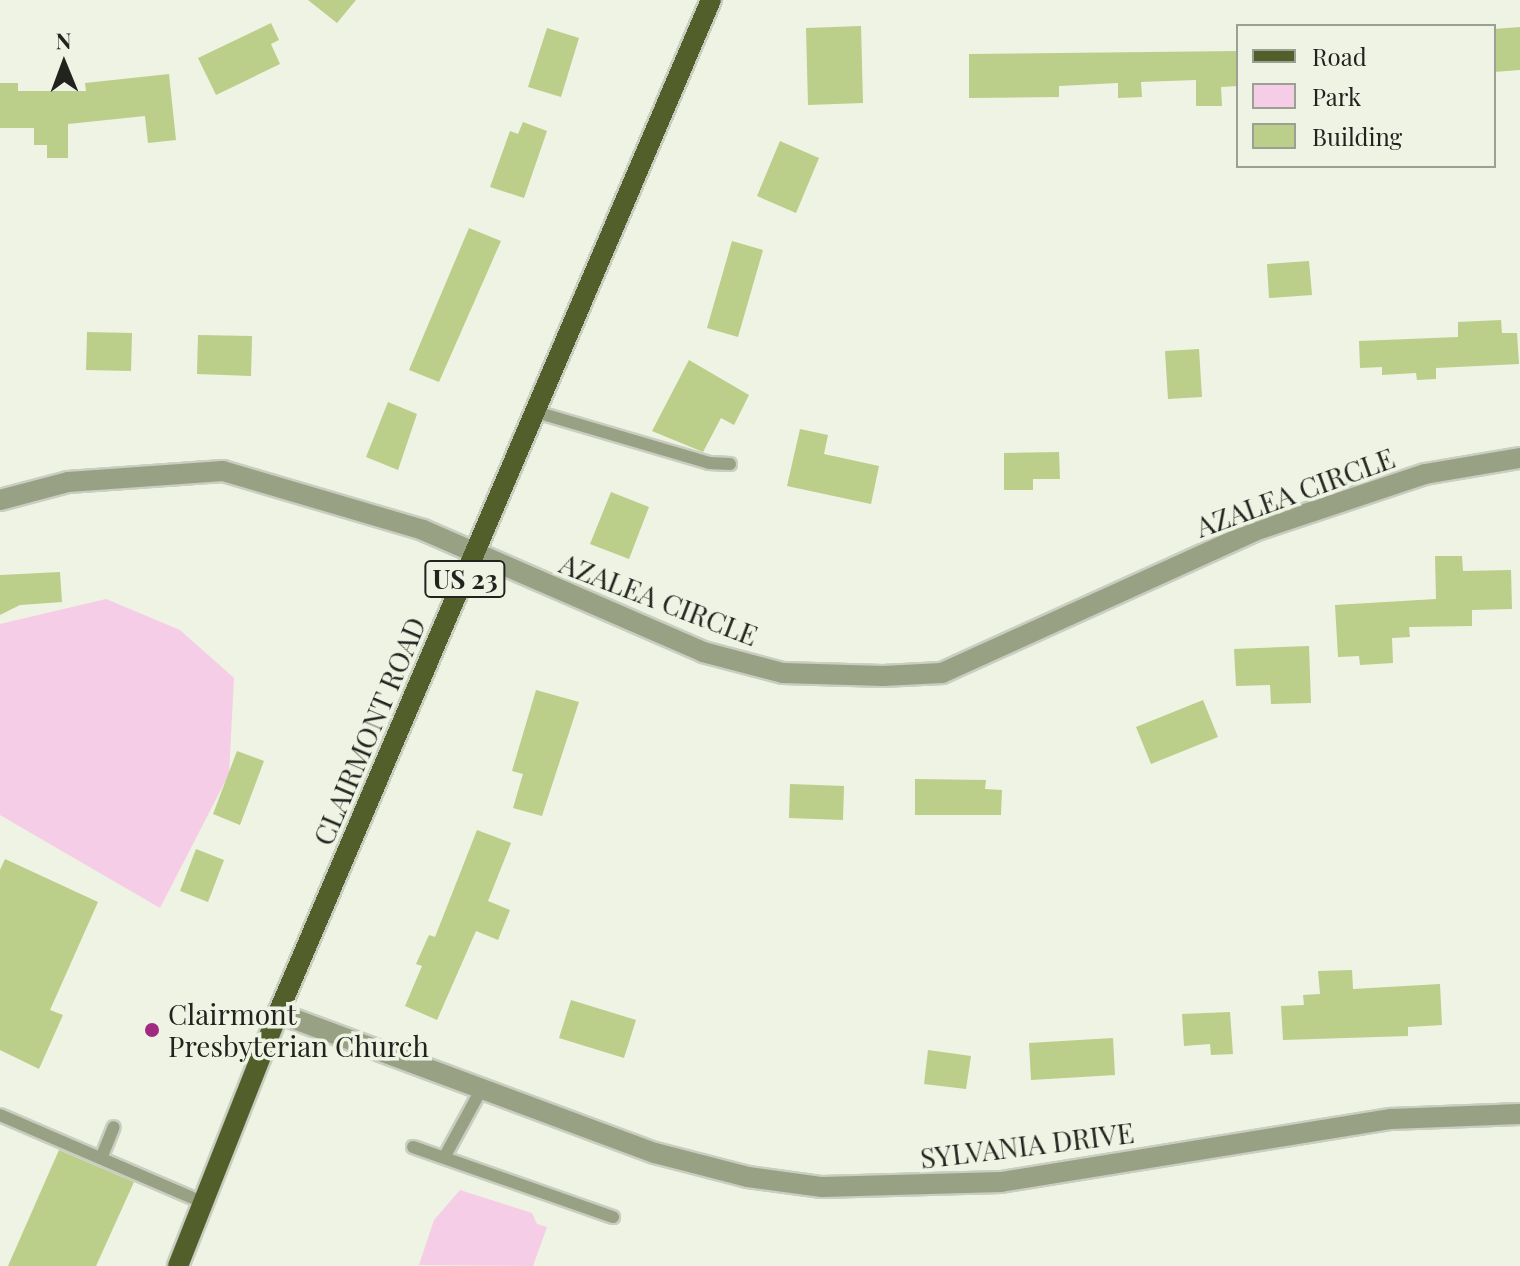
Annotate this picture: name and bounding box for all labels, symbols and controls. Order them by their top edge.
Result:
north arrow [24,24,104,104]
legend [1236,24,1496,168]
text: N [55,25,72,55]
text: Road [1312,40,1367,72]
text: Park [1312,80,1361,112]
text: Building [1312,120,1402,152]
street label: AZALEA CIRCLE [1191,440,1399,544]
street label: AZALEA CIRCLE [555,546,763,652]
road number: US 23 [423,557,507,601]
street label: CLAIRMONT ROAD [306,612,432,850]
place label: Clairmont Presbyterian Church [168,997,429,1063]
marker: Clairmont Presbyterian Church [143,1021,161,1039]
street label: SYLVANIA DRIVE [918,1115,1136,1175]

